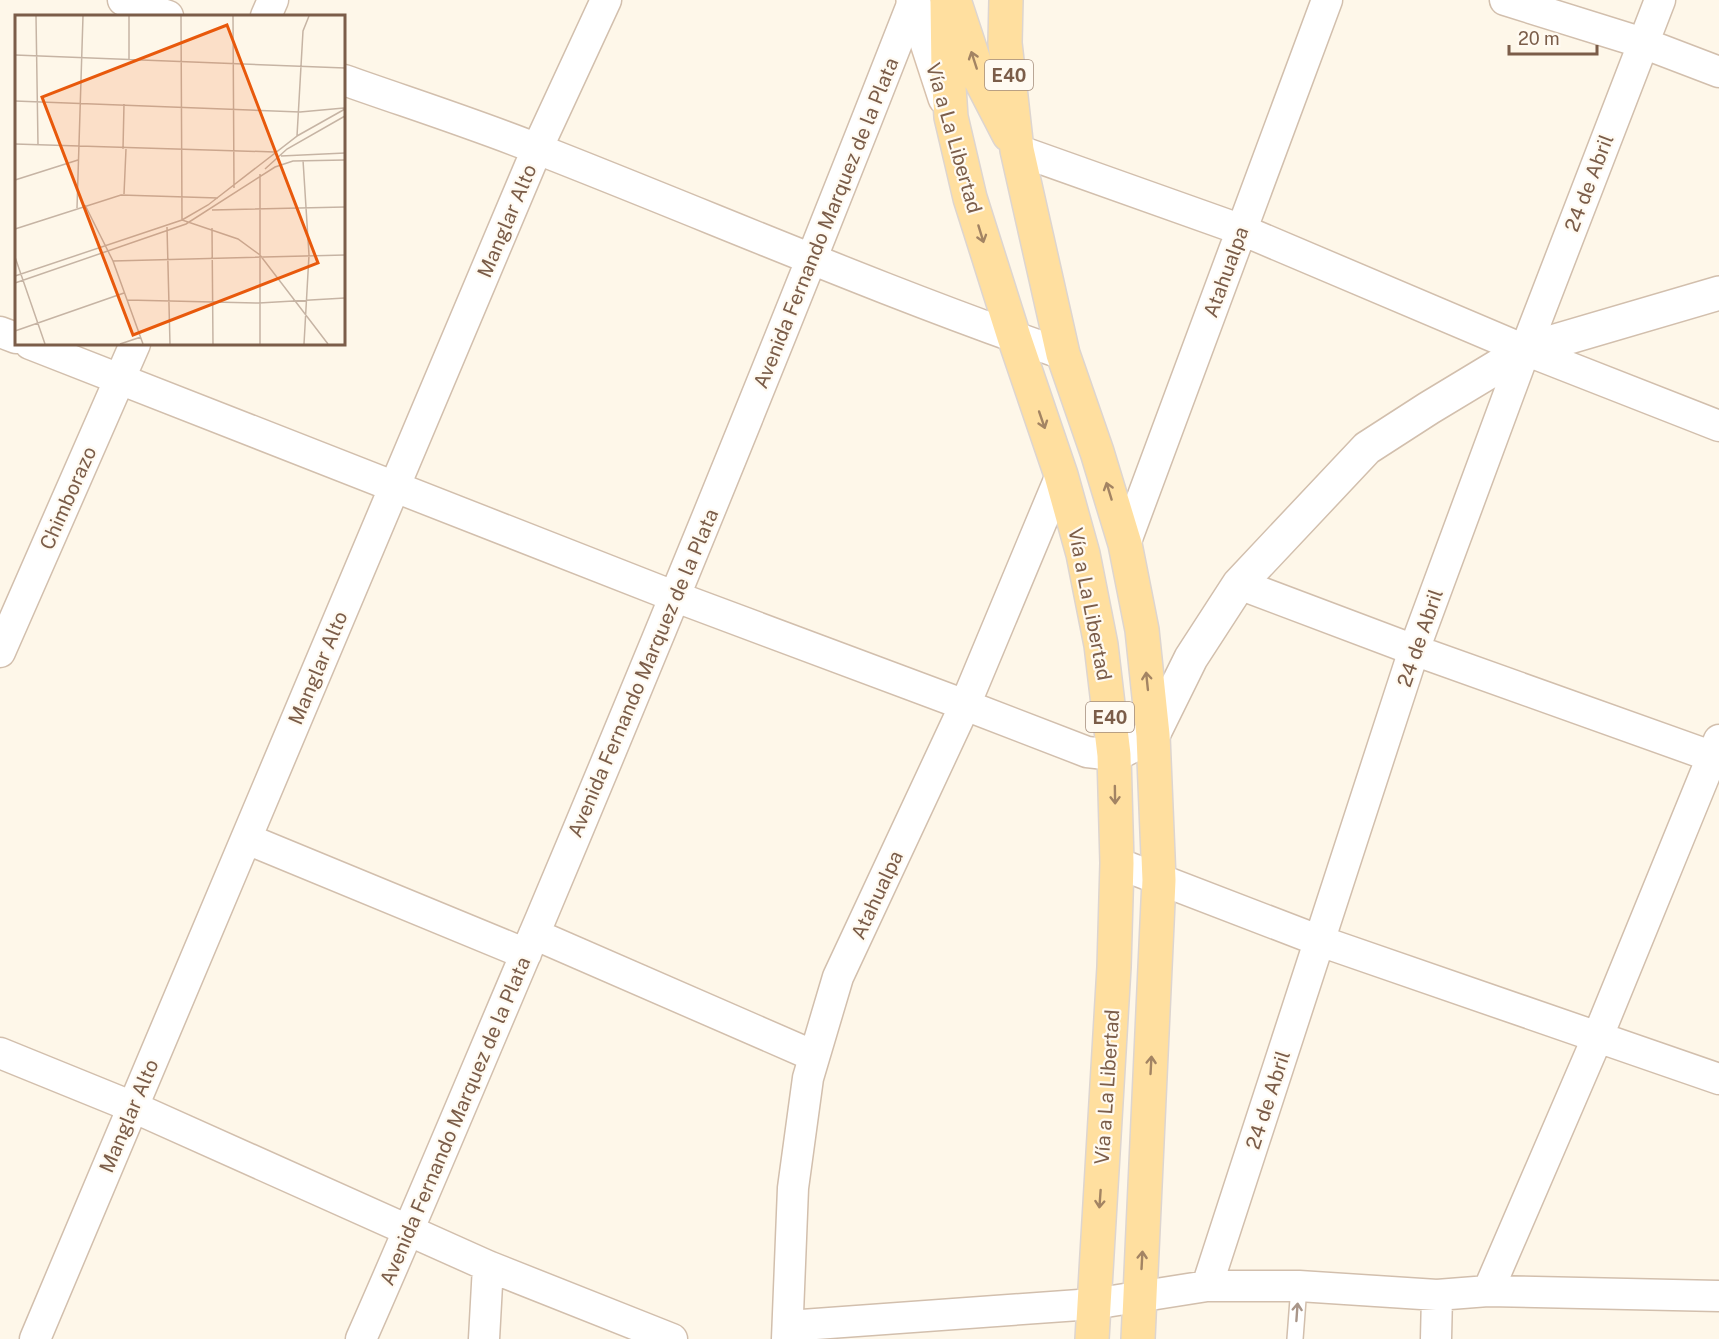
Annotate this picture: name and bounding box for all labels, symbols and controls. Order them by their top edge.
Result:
inset map [15,15,345,345]
scale bar [1509,18,1598,56]
text: 20 m [1518,28,1560,49]
one-way arrow [967,51,978,70]
street label: Avenida Fernando Marquez de la Plata [748,54,904,392]
street label: Vía a La Libertad [921,60,987,216]
road number: E40 [985,60,1033,90]
street label: 24 de Abril [1559,131,1619,235]
street label: Manglar Alto [472,161,542,281]
street label: Atahualpa [1198,223,1254,321]
one-way arrow [976,224,987,243]
one-way arrow [1037,410,1048,429]
street label: Chimborazo [35,443,101,553]
one-way arrow [1103,482,1114,501]
street label: Avenida Fernando Marquez de la Plata [563,505,723,841]
street label: Vía a La Libertad [1063,526,1117,682]
street label: 24 de Abril [1392,586,1448,690]
street label: Manglar Alto [283,608,353,728]
one-way arrow [1142,672,1153,692]
road number: E40 [1086,702,1134,732]
one-way arrow [1109,784,1121,804]
street label: Atahualpa [846,847,908,943]
street label: Avenida Fernando Marquez de la Plata [375,953,535,1289]
street label: Vía a La Libertad [1090,1009,1124,1165]
street label: 24 de Abril [1241,1048,1295,1152]
one-way arrow [1145,1055,1156,1075]
street label: Manglar Alto [94,1056,164,1176]
one-way arrow [1094,1189,1105,1209]
one-way arrow [1136,1250,1147,1270]
one-way arrow [1292,1303,1303,1323]

